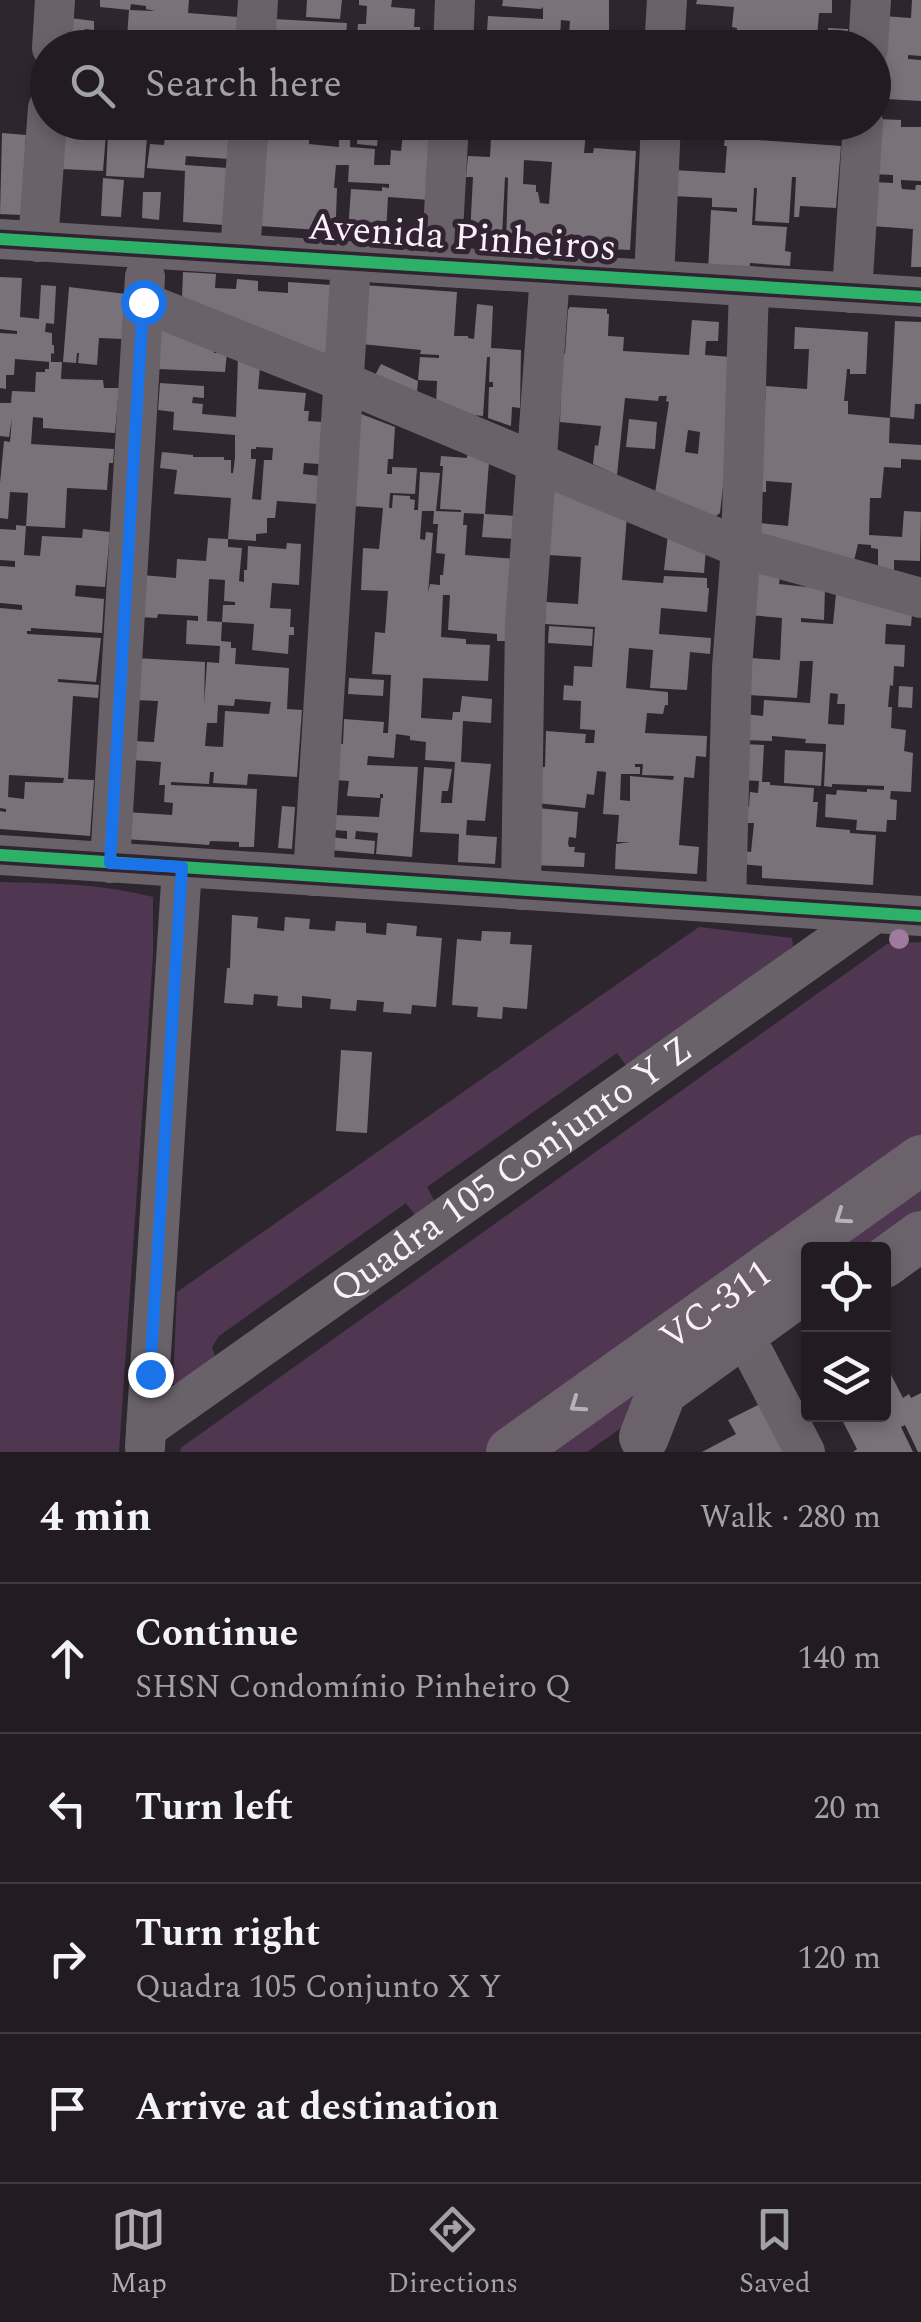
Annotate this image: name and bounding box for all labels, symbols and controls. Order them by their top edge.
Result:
search box [30,30,891,140]
text: Search here [145,56,342,114]
icon: search [65,58,120,113]
street label: Avenida Pinheiros [306,198,618,278]
route start [121,280,167,326]
street label: Quadra 105 Conjunto Y Z [318,1022,705,1319]
one-way arrow [834,1204,853,1223]
map controls [801,1242,891,1422]
button: locate [801,1242,891,1332]
street label: VC-311 [648,1246,784,1366]
button: layers [801,1332,891,1422]
route end [128,1352,174,1398]
one-way arrow [570,1393,588,1411]
text: 4 min [40,1486,152,1549]
text: Walk · 280 m [700,1493,881,1542]
text: Continue [135,1605,298,1663]
icon: ahead [40,1631,95,1686]
text: 140 m [797,1634,881,1683]
text: SHSN Condomínio Pinheiro Q [135,1663,571,1712]
text: Turn left [135,1779,293,1837]
icon: left [40,1781,95,1836]
text: 20 m [813,1784,881,1833]
text: Turn right [135,1905,320,1963]
icon: right [40,1931,95,1986]
text: 120 m [797,1934,881,1983]
text: Quadra 105 Conjunto X Y [135,1963,502,2012]
text: Arrive at destination [135,2079,499,2137]
icon: arrive [40,2081,95,2136]
tab: Map [110,2202,167,2305]
tab: Directions [387,2202,518,2305]
tab: Saved [739,2202,811,2305]

